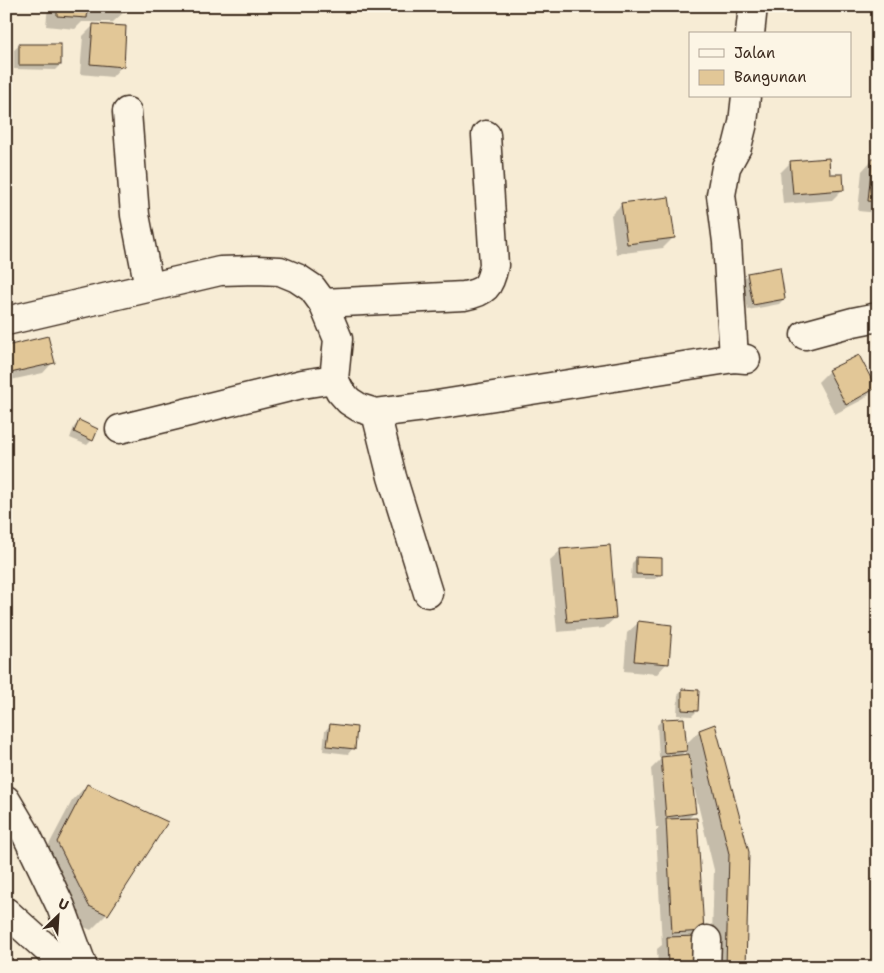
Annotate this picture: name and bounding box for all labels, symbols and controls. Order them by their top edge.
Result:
legend [689,32,852,98]
text: Jalan [734,43,775,63]
text: Bangunan [734,67,806,87]
north arrow [32,890,82,940]
text: U [55,894,72,914]

